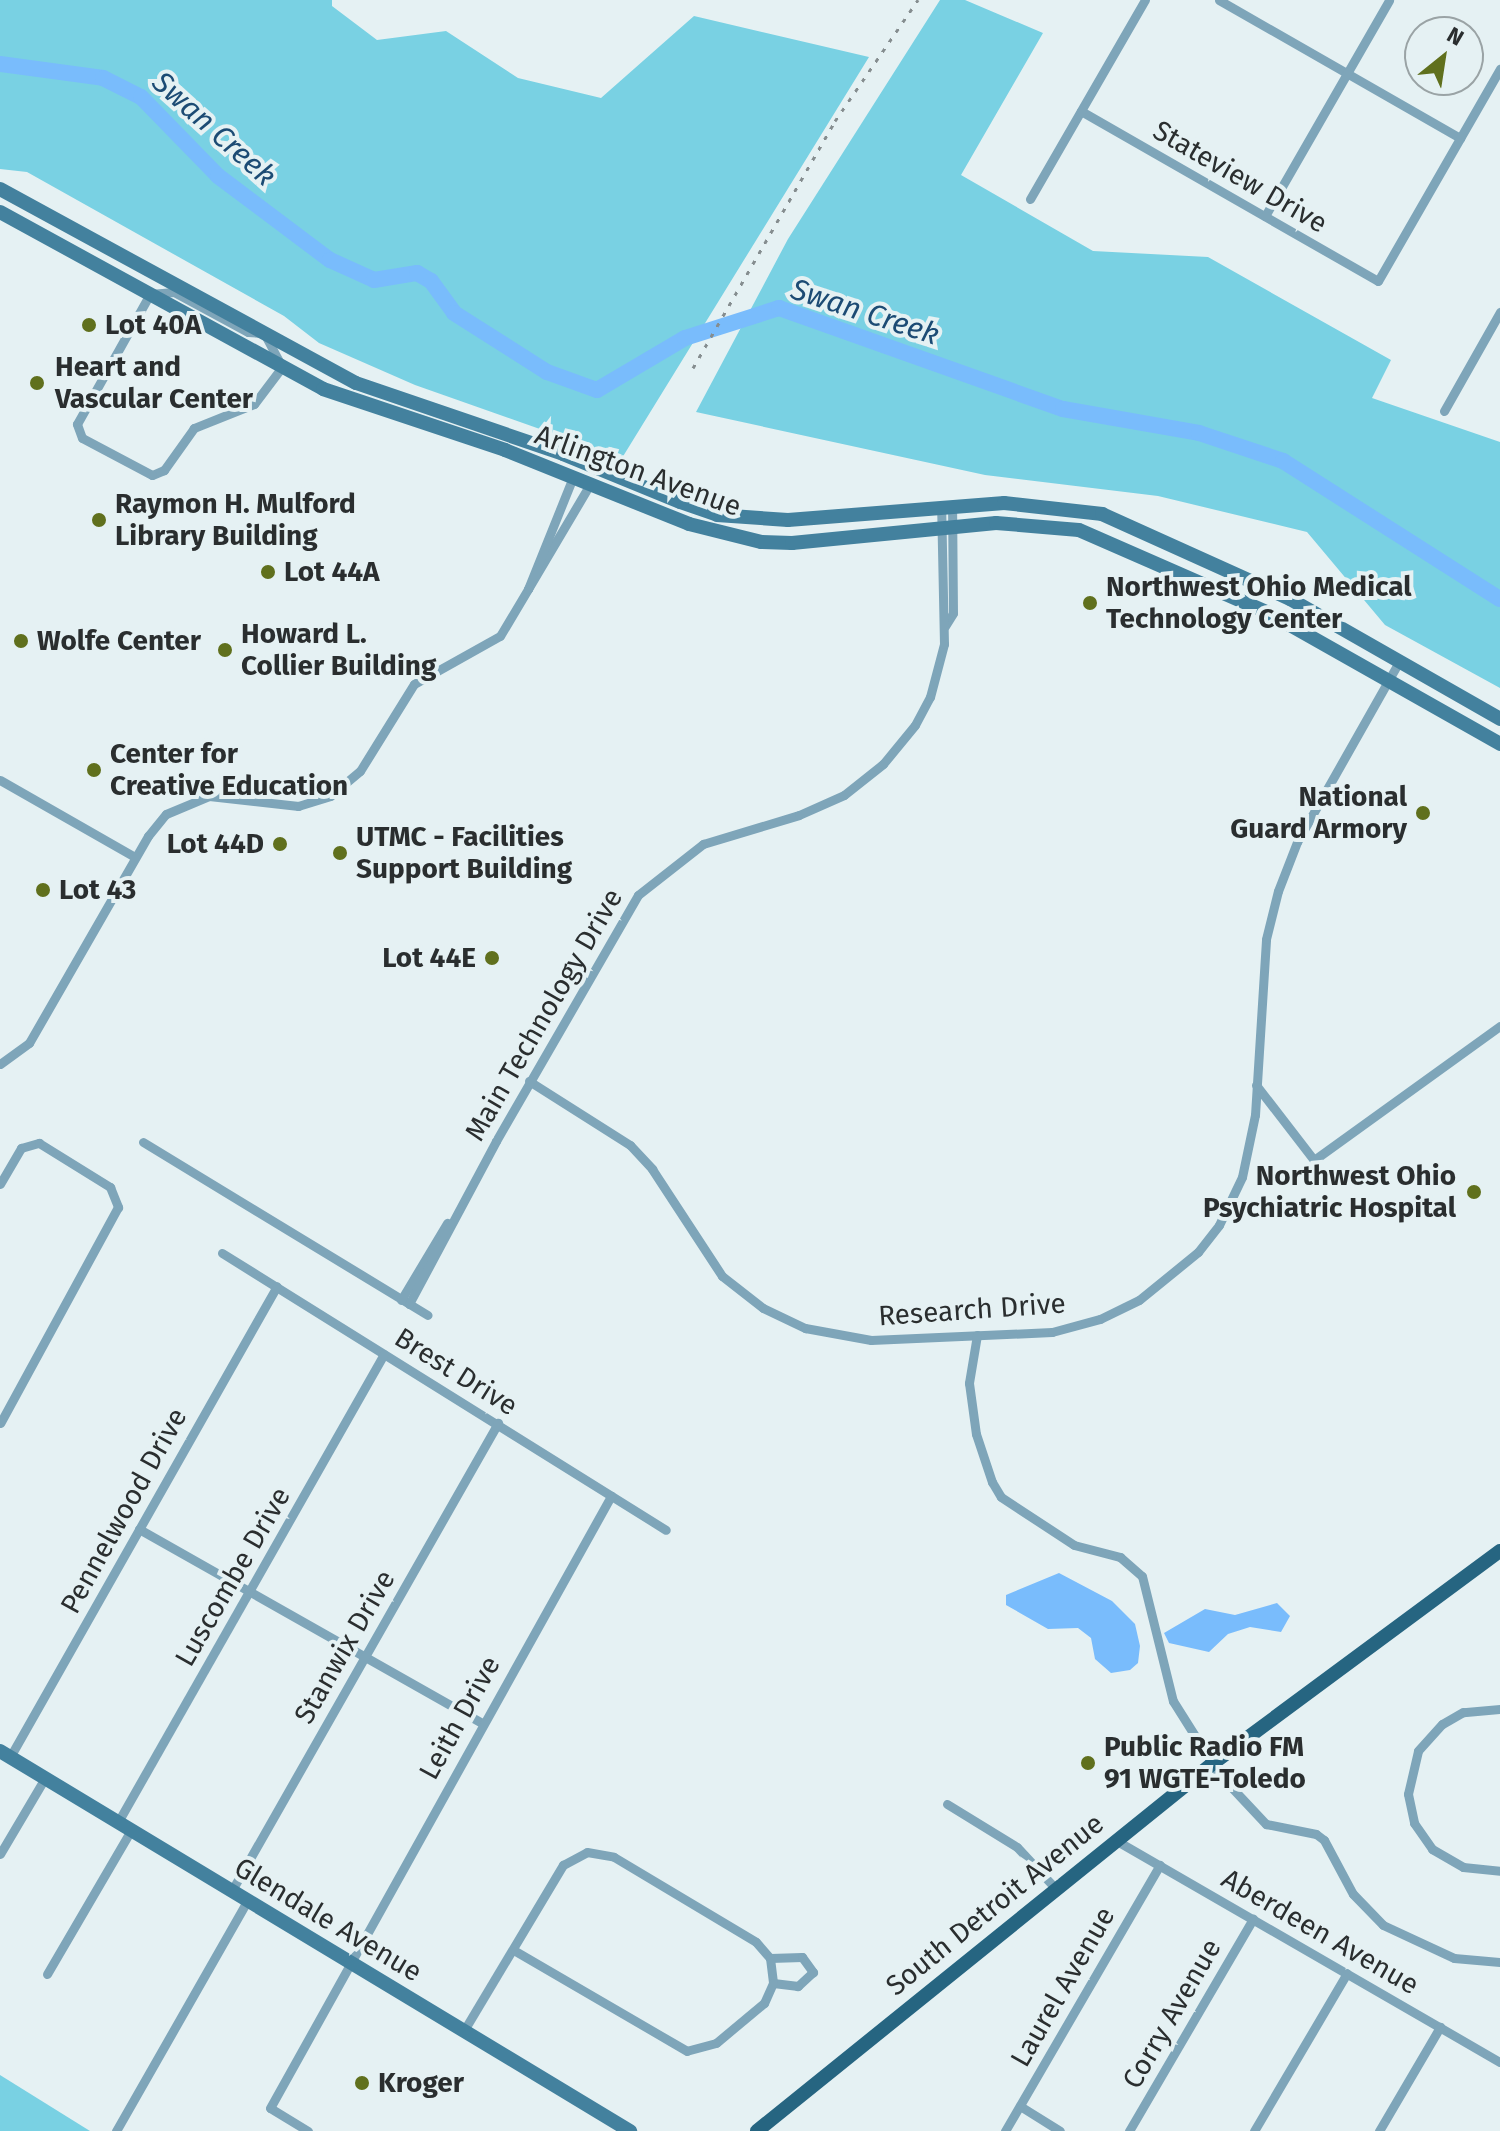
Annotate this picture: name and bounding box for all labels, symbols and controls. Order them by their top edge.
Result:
north arrow [1404,16,1484,96]
text: N [1442,21,1468,52]
water label: Swan Creek [145,64,283,194]
street label: Stateview Drive [1147,114,1333,240]
water label: Swan Creek [786,271,944,353]
place label: Lot 40A [105,308,201,342]
marker: Lot 40A [80,316,98,334]
place label: Heart and Vascular Center [55,350,253,416]
marker: Heart and Vascular Center [26,372,48,394]
street label: Arlington Avenue [530,418,746,524]
place label: Raymon H. Mulford Library Building [115,487,356,553]
marker: Raymon H. Mulford Library Building [90,511,108,529]
place label: Lot 44A [284,555,380,589]
marker: Lot 44A [259,563,277,581]
place label: Northwest Ohio Medical Technology Center [1106,570,1412,636]
marker: Northwest Ohio Medical Technology Center [1081,594,1099,612]
place label: Howard L. Collier Building [241,617,436,683]
place label: Wolfe Center [37,624,201,658]
marker: Wolfe Center [12,632,30,650]
marker: Howard L. Collier Building [216,641,234,659]
place label: Center for Creative Education [110,737,348,803]
marker: Center for Creative Education [85,761,103,779]
place label: National Guard Armory [1230,780,1407,846]
marker: National Guard Armory [1414,804,1432,822]
place label: UTMC - Facilities Support Building [356,820,572,886]
place label: Lot 44D [167,827,264,861]
marker: Lot 44D [271,835,289,853]
marker: UTMC - Facilities Support Building [331,844,349,862]
place label: Lot 43 [59,873,136,907]
marker: Lot 43 [34,881,52,899]
street label: Main Technology Drive [458,883,630,1147]
place label: Lot 44E [382,941,476,975]
marker: Lot 44E [483,949,501,967]
place label: Northwest Ohio Psychiatric Hospital [1203,1159,1456,1225]
marker: Northwest Ohio Psychiatric Hospital [1463,1181,1485,1203]
street label: Research Drive [877,1287,1067,1333]
street label: Brest Drive [388,1321,524,1423]
street label: Pennelwood Drive [54,1402,194,1620]
street label: Luscombe Drive [168,1482,298,1672]
street label: Stanwix Drive [288,1564,402,1730]
street label: Leith Drive [412,1650,508,1786]
place label: Public Radio FM 91 WGTE-Toledo [1104,1730,1306,1796]
marker: Public Radio FM 91 WGTE-Toledo [1079,1754,1097,1772]
street label: South Detroit Avenue [880,1807,1110,2003]
street label: Glendale Avenue [228,1851,428,1989]
street label: Aberdeen Avenue [1216,1862,1424,2002]
street label: Laurel Avenue [1004,1901,1122,2073]
street label: Corry Avenue [1116,1933,1228,2095]
place label: Kroger [378,2066,464,2100]
marker: Kroger [353,2074,371,2092]

